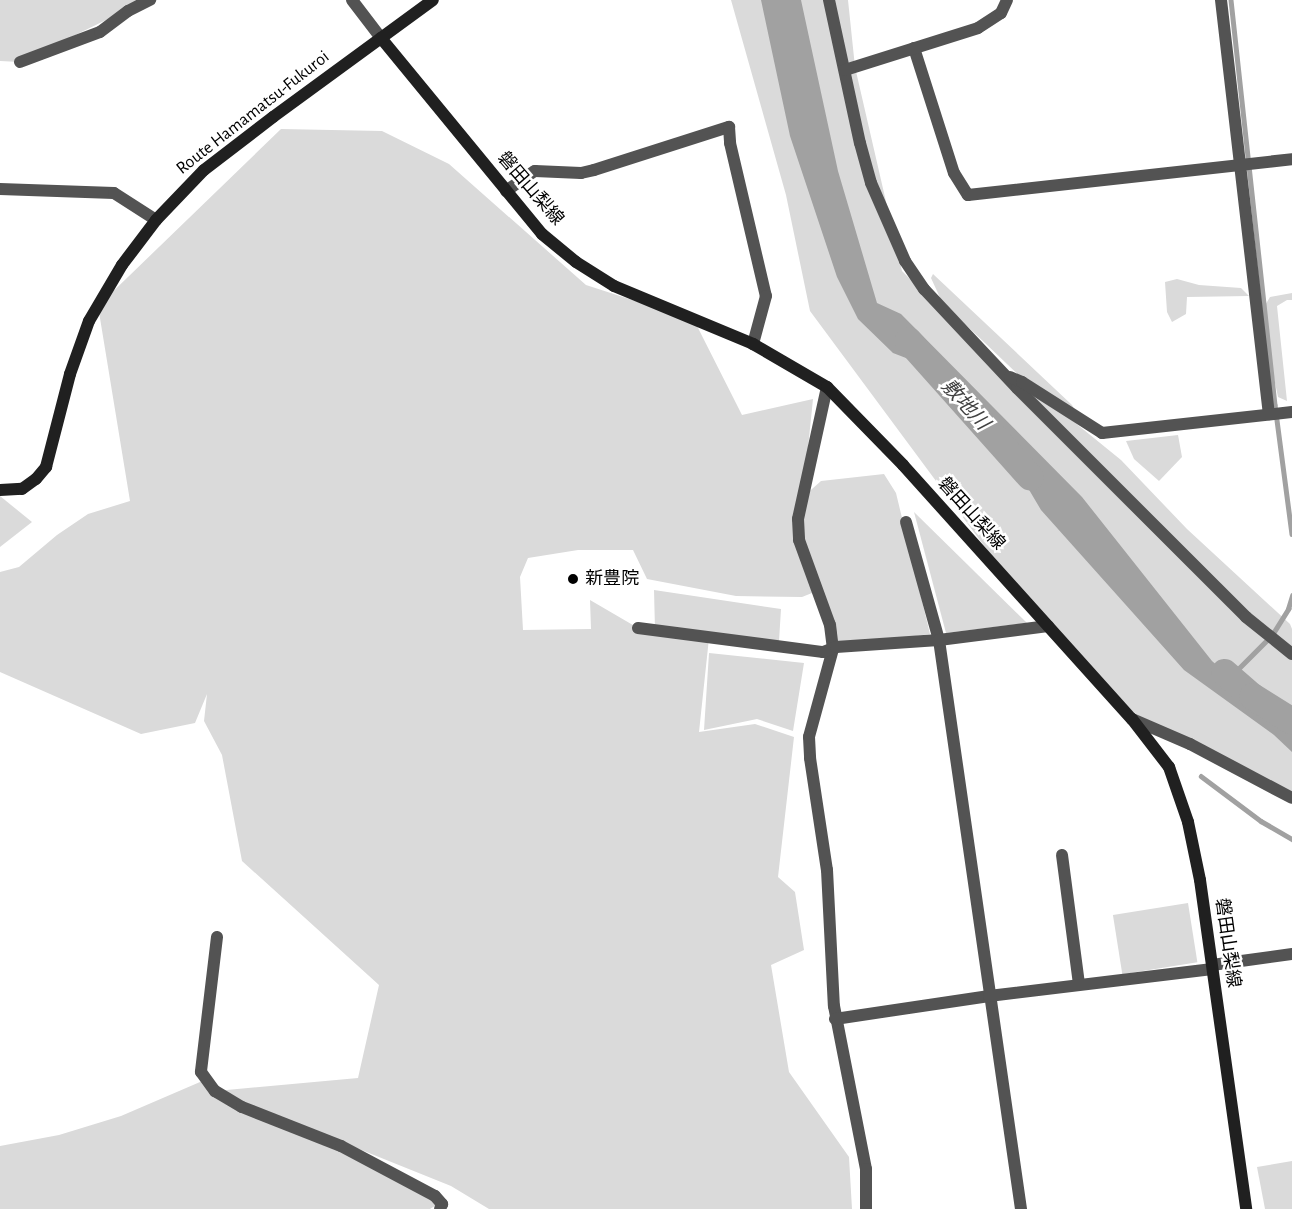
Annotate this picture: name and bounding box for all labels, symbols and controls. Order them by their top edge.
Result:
street label: Route Hamamatsu-Fukuroi [172,47,334,179]
street label: 磐田山梨線 [492,148,568,230]
water label: 敷地川 [936,375,994,435]
street label: 磐田山梨線 [933,473,1009,555]
place label: 新豊院 [585,568,639,590]
marker: 新豊院 [566,572,580,586]
street label: 磐田山梨線 [1210,897,1244,989]

